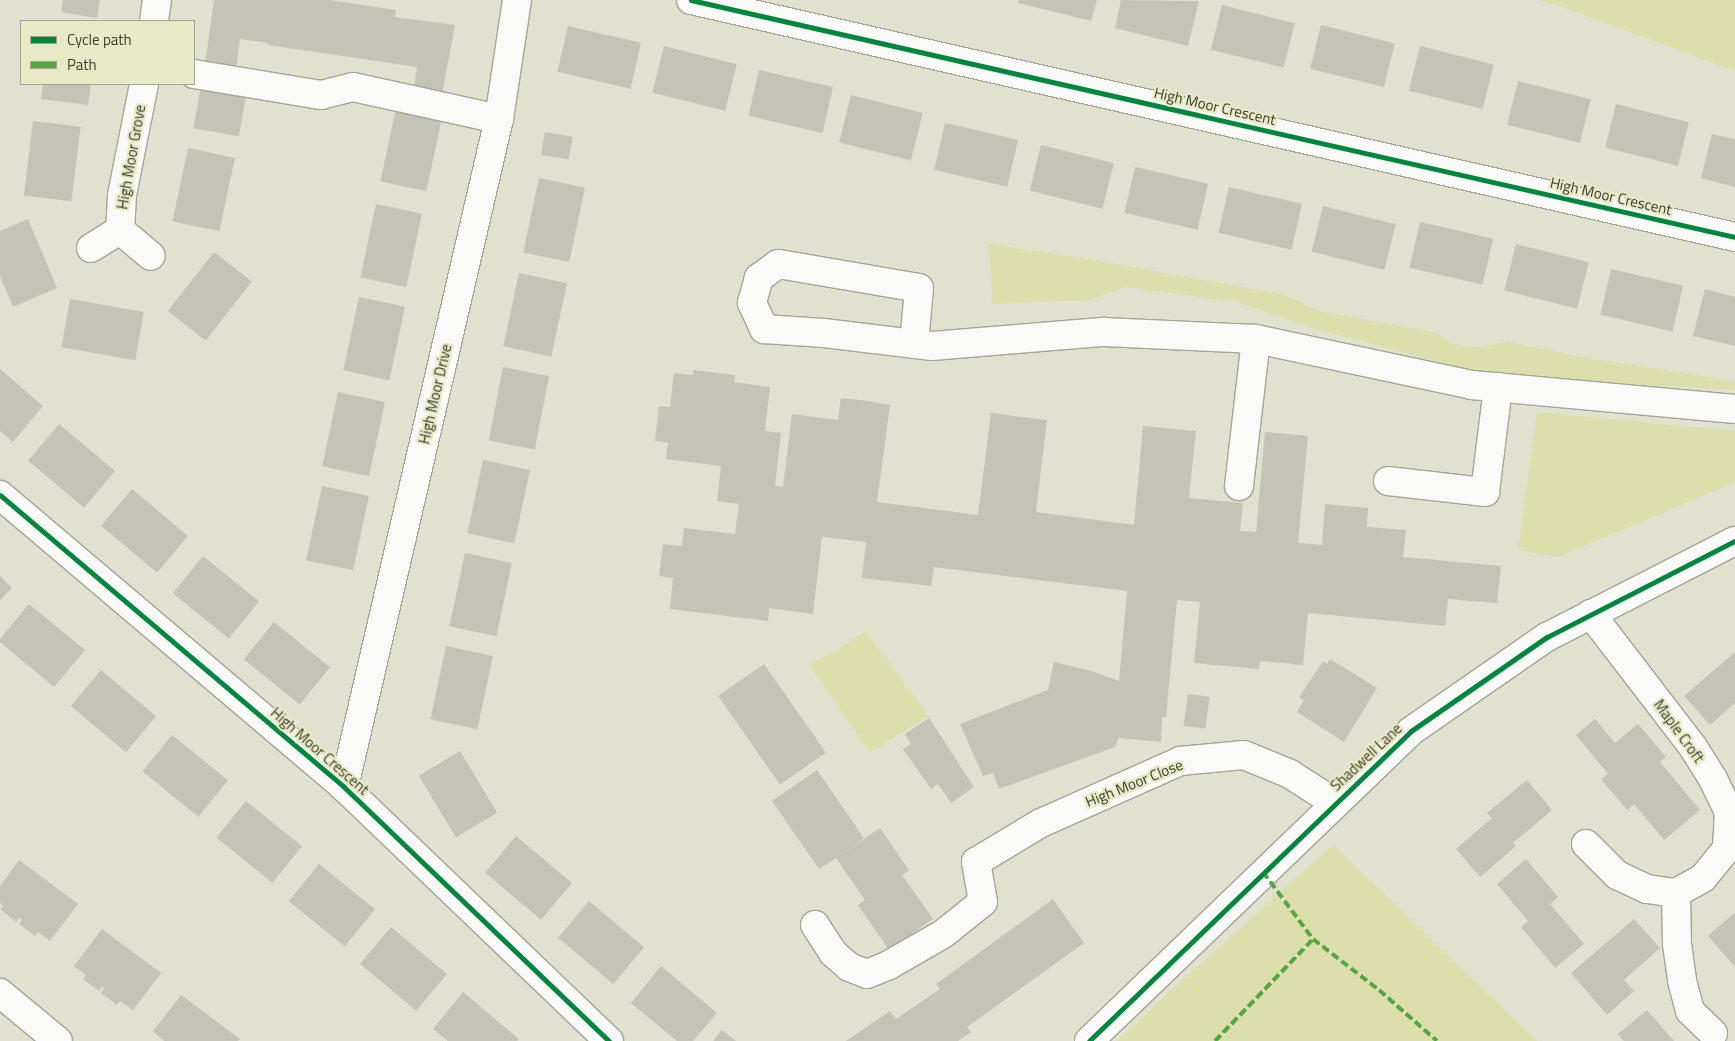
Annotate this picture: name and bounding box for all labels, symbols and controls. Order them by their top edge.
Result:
legend [20,20,195,85]
text: Cycle path [67,28,132,51]
text: Path [67,53,97,76]
street label: High Moor Crescent [1152,83,1278,129]
street label: High Moor Grove [113,103,149,211]
street label: High Moor Crescent [1548,173,1674,219]
street label: High Moor Drive [415,342,455,446]
street label: Maple Croft [1650,696,1708,766]
street label: High Moor Crescent [267,703,373,799]
street label: Shadwell Lane [1327,719,1405,795]
street label: High Moor Close [1083,755,1185,811]

